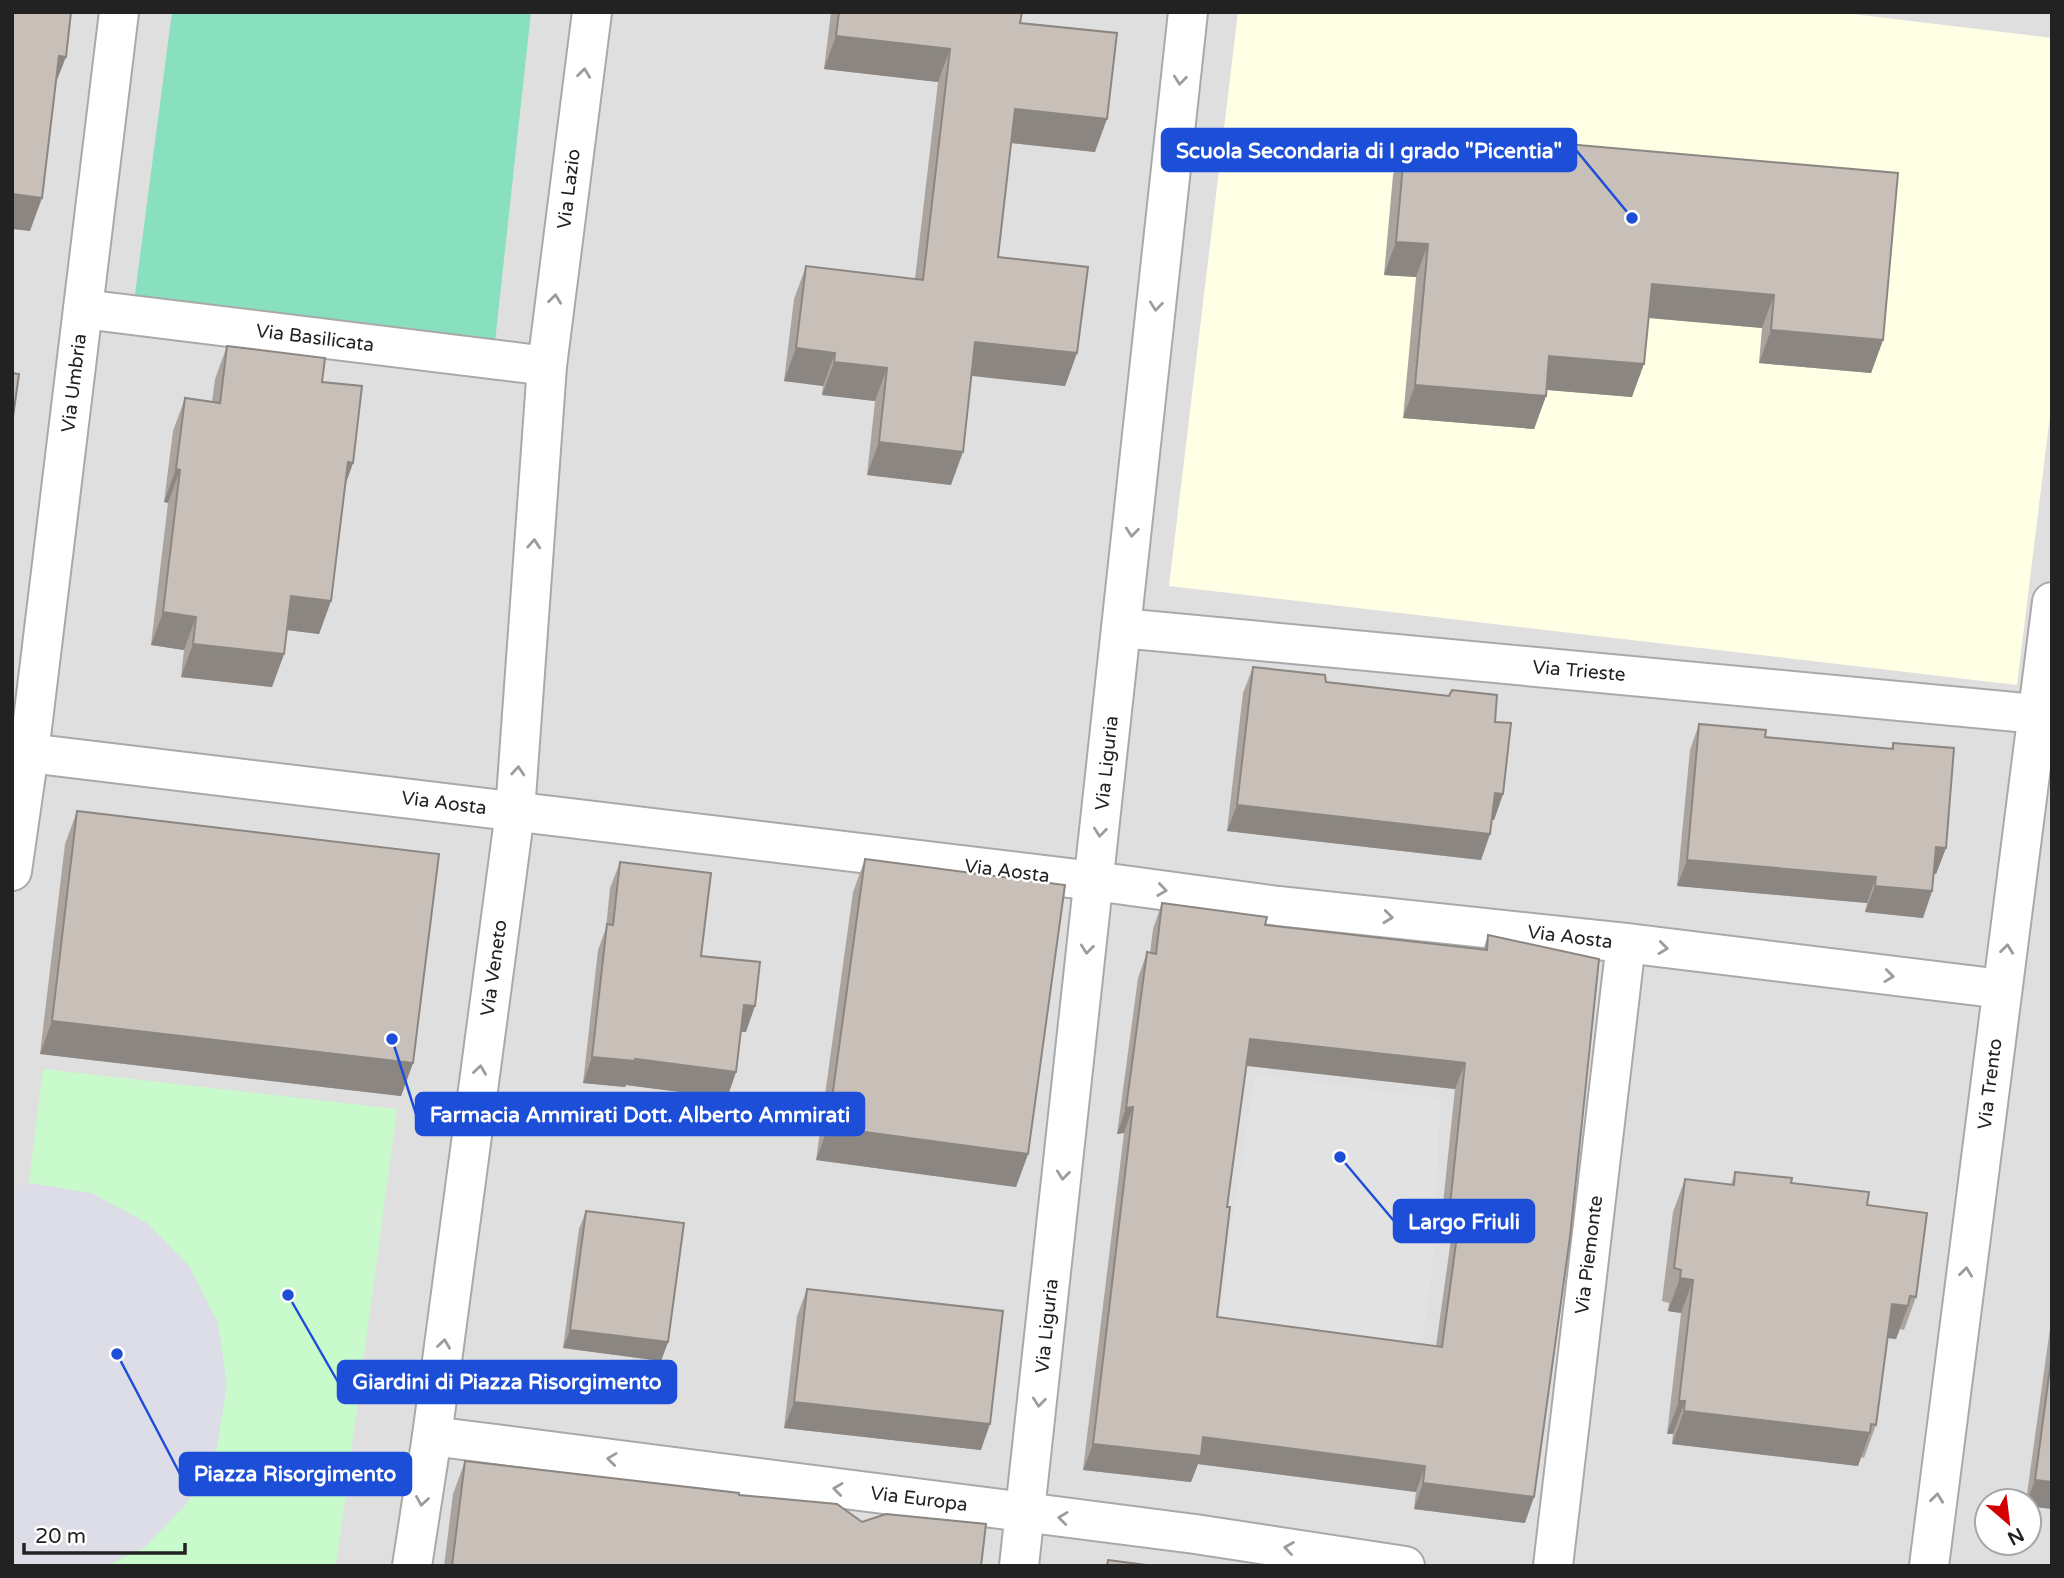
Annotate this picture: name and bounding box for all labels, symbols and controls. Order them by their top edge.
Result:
one-way arrow [576,67,591,79]
one-way arrow [1173,74,1188,86]
callout: Scuola Secondaria di I grado "Picentia" [1162,129,1576,171]
text: Scuola Secondaria di I grado "Picentia" [1176,139,1562,164]
street label: Via Lazio [553,148,585,230]
one-way arrow [548,293,563,304]
one-way arrow [1149,301,1164,312]
street label: Via Basilicata [255,320,375,356]
street label: Via Umbria [57,332,91,434]
one-way arrow [1124,527,1139,538]
one-way arrow [526,539,541,550]
street label: Via Trieste [1531,656,1627,686]
street label: Via Liguria [1091,714,1123,812]
one-way arrow [510,766,525,777]
street label: Via Aosta [400,787,488,819]
one-way arrow [1092,826,1107,838]
street label: Via Aosta [963,855,1051,887]
one-way arrow [1156,883,1168,898]
one-way arrow [1383,909,1394,924]
street label: Via Veneto [476,918,512,1018]
street label: Via Aosta [1526,921,1614,953]
one-way arrow [1658,940,1669,955]
one-way arrow [1080,943,1095,955]
one-way arrow [2000,944,2015,955]
one-way arrow [1883,968,1894,983]
street label: Via Trento [1974,1037,2006,1131]
one-way arrow [473,1064,488,1076]
callout: Farmacia Ammirati Dott. Alberto Ammirati [416,1093,864,1135]
text: Farmacia Ammirati Dott. Alberto Ammirati [430,1103,850,1128]
one-way arrow [1056,1170,1071,1181]
street label: Via Piemonte [1571,1194,1607,1316]
callout: Largo Friuli [1394,1200,1534,1242]
text: Largo Friuli [1408,1210,1520,1235]
one-way arrow [1958,1267,1973,1278]
street label: Via Liguria [1031,1277,1063,1375]
one-way arrow [437,1338,452,1350]
callout: Giardini di Piazza Risorgimento [338,1361,676,1403]
text: Giardini di Piazza Risorgimento [352,1370,662,1395]
one-way arrow [1031,1396,1046,1407]
one-way arrow [606,1452,618,1467]
callout: Piazza Risorgimento [180,1453,411,1495]
text: Piazza Risorgimento [194,1462,397,1487]
one-way arrow [832,1481,844,1496]
street label: Via Europa [869,1482,969,1516]
north arrow [1973,1487,2043,1557]
one-way arrow [1930,1492,1945,1504]
one-way arrow [415,1495,430,1507]
one-way arrow [1057,1510,1069,1525]
scale bar [24,1512,186,1556]
text: N [2004,1523,2027,1549]
text: 20 m [35,1524,86,1549]
one-way arrow [1283,1541,1295,1556]

